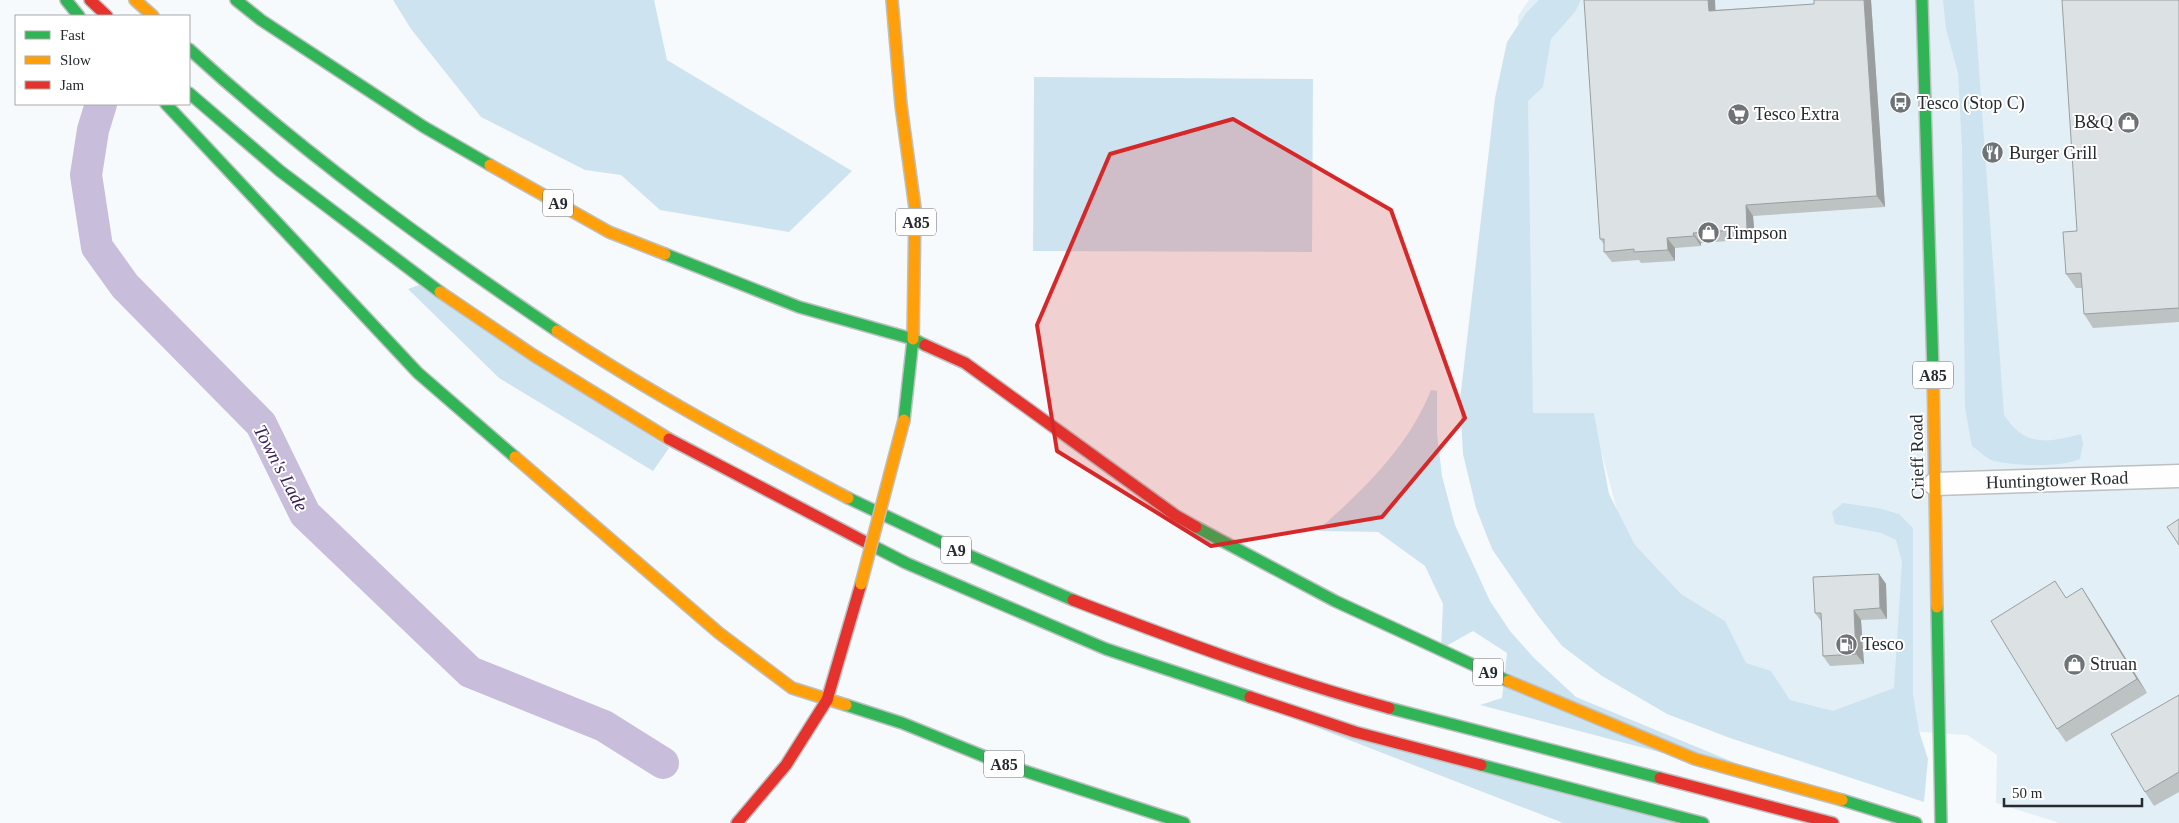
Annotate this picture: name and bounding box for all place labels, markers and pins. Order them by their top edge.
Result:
bus stop icon: Tesco (Stop C) [1889,91,1913,115]
place label: Tesco (Stop C) [1917,93,2025,114]
supermarket icon: Tesco Extra [1726,102,1750,126]
place label: Tesco Extra [1754,104,1839,124]
shop icon: B&Q [2117,110,2141,134]
place label: B&Q [2074,112,2113,132]
restaurant icon: Burger Grill [1981,141,2005,165]
place label: Burger Grill [2009,143,2097,163]
shop icon: Timpson [1696,221,1720,245]
place label: Timpson [1724,223,1787,243]
fuel station icon: Tesco [1834,632,1858,656]
place label: Tesco [1862,634,1904,654]
shop icon: Struan [2062,652,2086,676]
place label: Struan [2090,654,2137,674]

